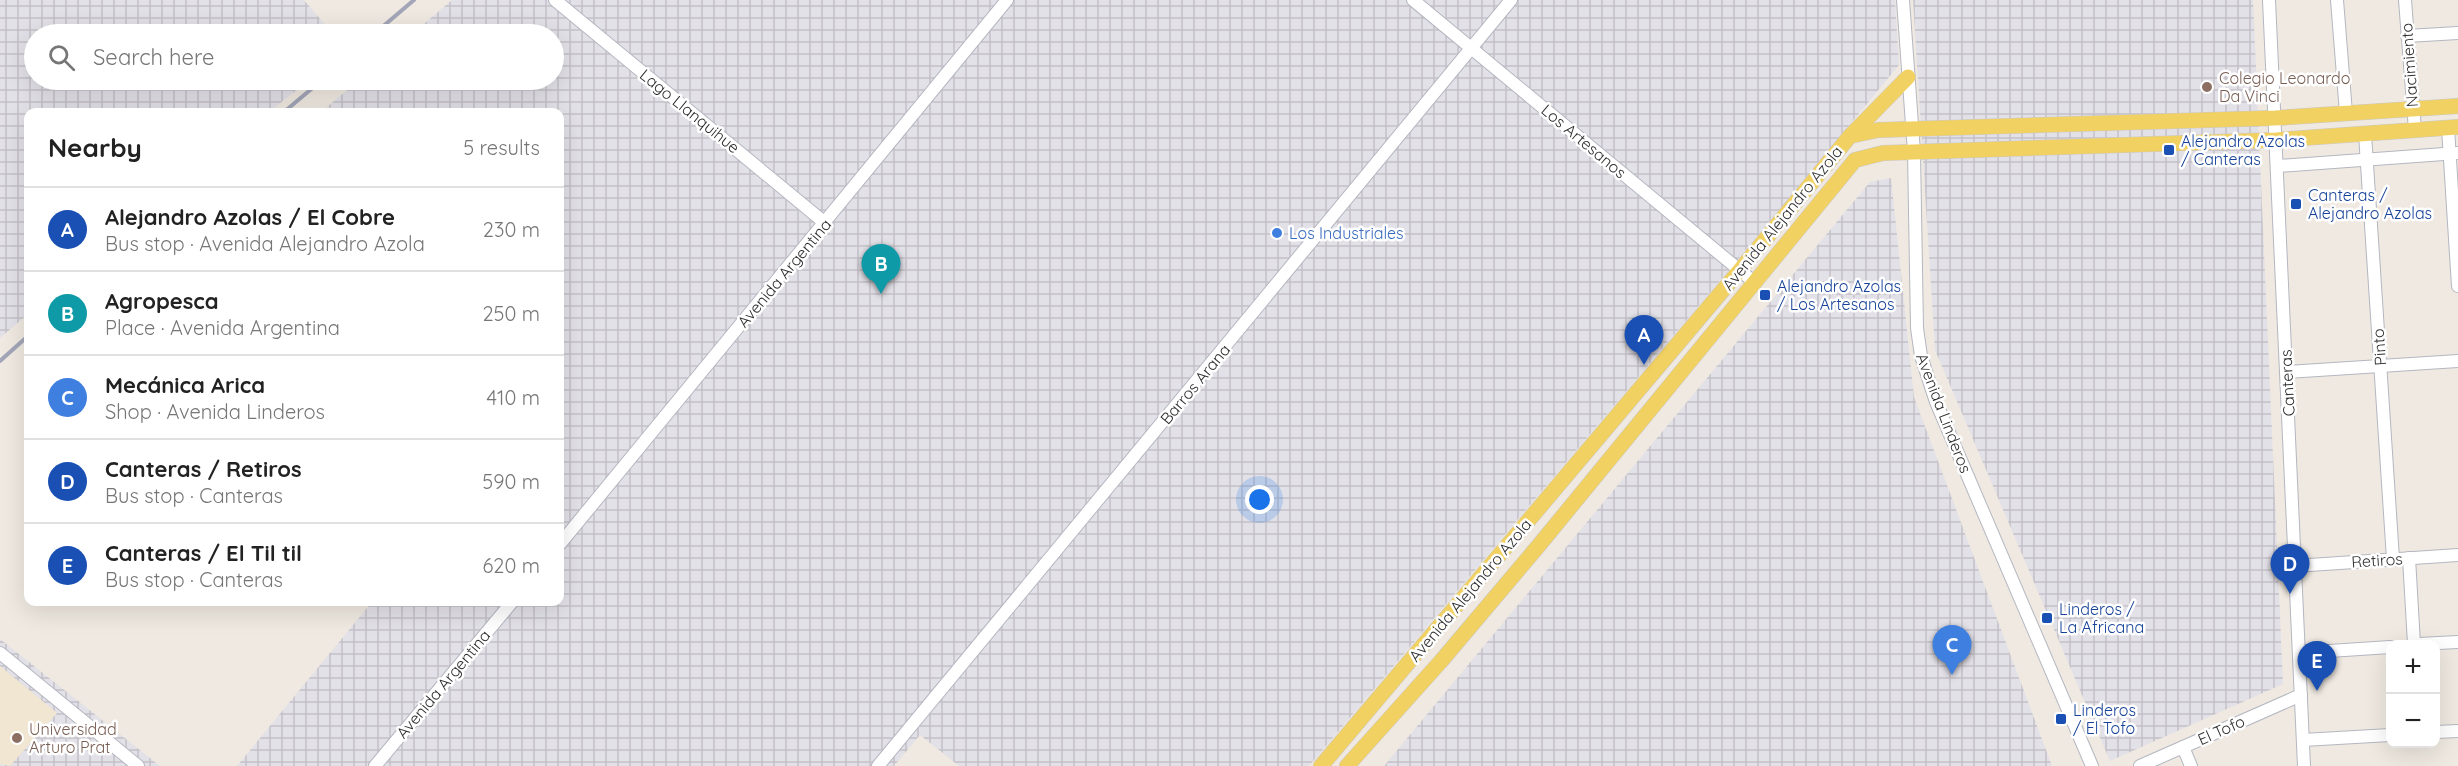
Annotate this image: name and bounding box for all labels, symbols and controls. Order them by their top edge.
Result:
street label: Nacimiento [2396,22,2422,108]
search box [24,24,564,90]
icon: search [45,41,78,74]
text: Search here [93,43,214,71]
street label: Lago Llanquihue [636,65,744,157]
place label: Colegio Leonardo Da Vinci [2219,68,2350,106]
marker: Colegio Leonardo Da Vinci [2200,80,2214,94]
street label: Los Artesanos [1537,100,1631,182]
text: Nearby [48,131,142,164]
place label: Alejandro Azolas / Canteras [2181,131,2305,169]
text: 5 results [463,135,540,160]
street label: Avenida Alejandro Azola [1717,142,1847,294]
marker: Alejandro Azolas / Canteras [2162,143,2176,157]
place label: Canteras / Alejandro Azolas [2308,185,2432,223]
marker: Canteras / Alejandro Azolas [2289,197,2303,211]
text: Alejandro Azolas / El Cobre [105,203,395,231]
street label: Avenida Argentina [733,215,835,331]
text: A [61,217,74,242]
text: 230 m [483,217,540,242]
place label: Los Industriales [1289,223,1404,243]
marker: Los Industriales [1270,226,1284,240]
text: Bus stop · Avenida Alejandro Azola [105,231,425,256]
pin: B [862,244,900,294]
place label: Alejandro Azolas / Los Artesanos [1777,276,1901,314]
text: Agropesca [105,287,219,315]
marker: Alejandro Azolas / Los Artesanos [1758,288,1772,302]
text: B [61,301,74,326]
text: 250 m [482,301,540,326]
text: Place · Avenida Argentina [105,315,340,340]
pin: A [1624,316,1664,365]
street label: Pinto [2368,328,2390,366]
street label: Barros Arana [1156,340,1234,428]
street label: Canteras [2275,349,2299,417]
street label: Avenida Linderos [1912,350,1976,476]
text: Mecánica Arica [105,371,265,399]
text: C [61,385,74,410]
text: 410 m [487,385,540,410]
text: Shop · Avenida Linderos [105,399,325,424]
text: Canteras / Retiros [105,455,302,483]
text: D [60,469,75,494]
text: 590 m [482,469,540,494]
text: Bus stop · Canteras [105,483,283,508]
your location [1245,485,1274,514]
street label: Avenida Alejandro Azola [1404,514,1536,666]
text: Canteras / El Til til [105,539,302,567]
pin: D [2270,544,2310,594]
street label: Retiros [2351,548,2403,572]
text: E [62,553,73,578]
text: 620 m [483,553,540,578]
text: Bus stop · Canteras [105,567,283,592]
place label: Linderos / La Africana [2059,599,2144,637]
marker: Linderos / La Africana [2040,611,2054,625]
street label: Avenida Argentina [392,626,494,742]
pin: C [1932,626,1972,675]
map controls [2386,640,2440,748]
button: + [2386,640,2440,694]
pin: E [2298,642,2336,691]
button: − [2386,694,2440,748]
place label: Linderos / El Tofo [2073,700,2136,738]
street label: El Tofo [2194,711,2248,749]
marker: Linderos / El Tofo [2054,712,2068,726]
place label: Universidad Arturo Prat [29,719,117,757]
marker: Universidad Arturo Prat [10,731,24,745]

